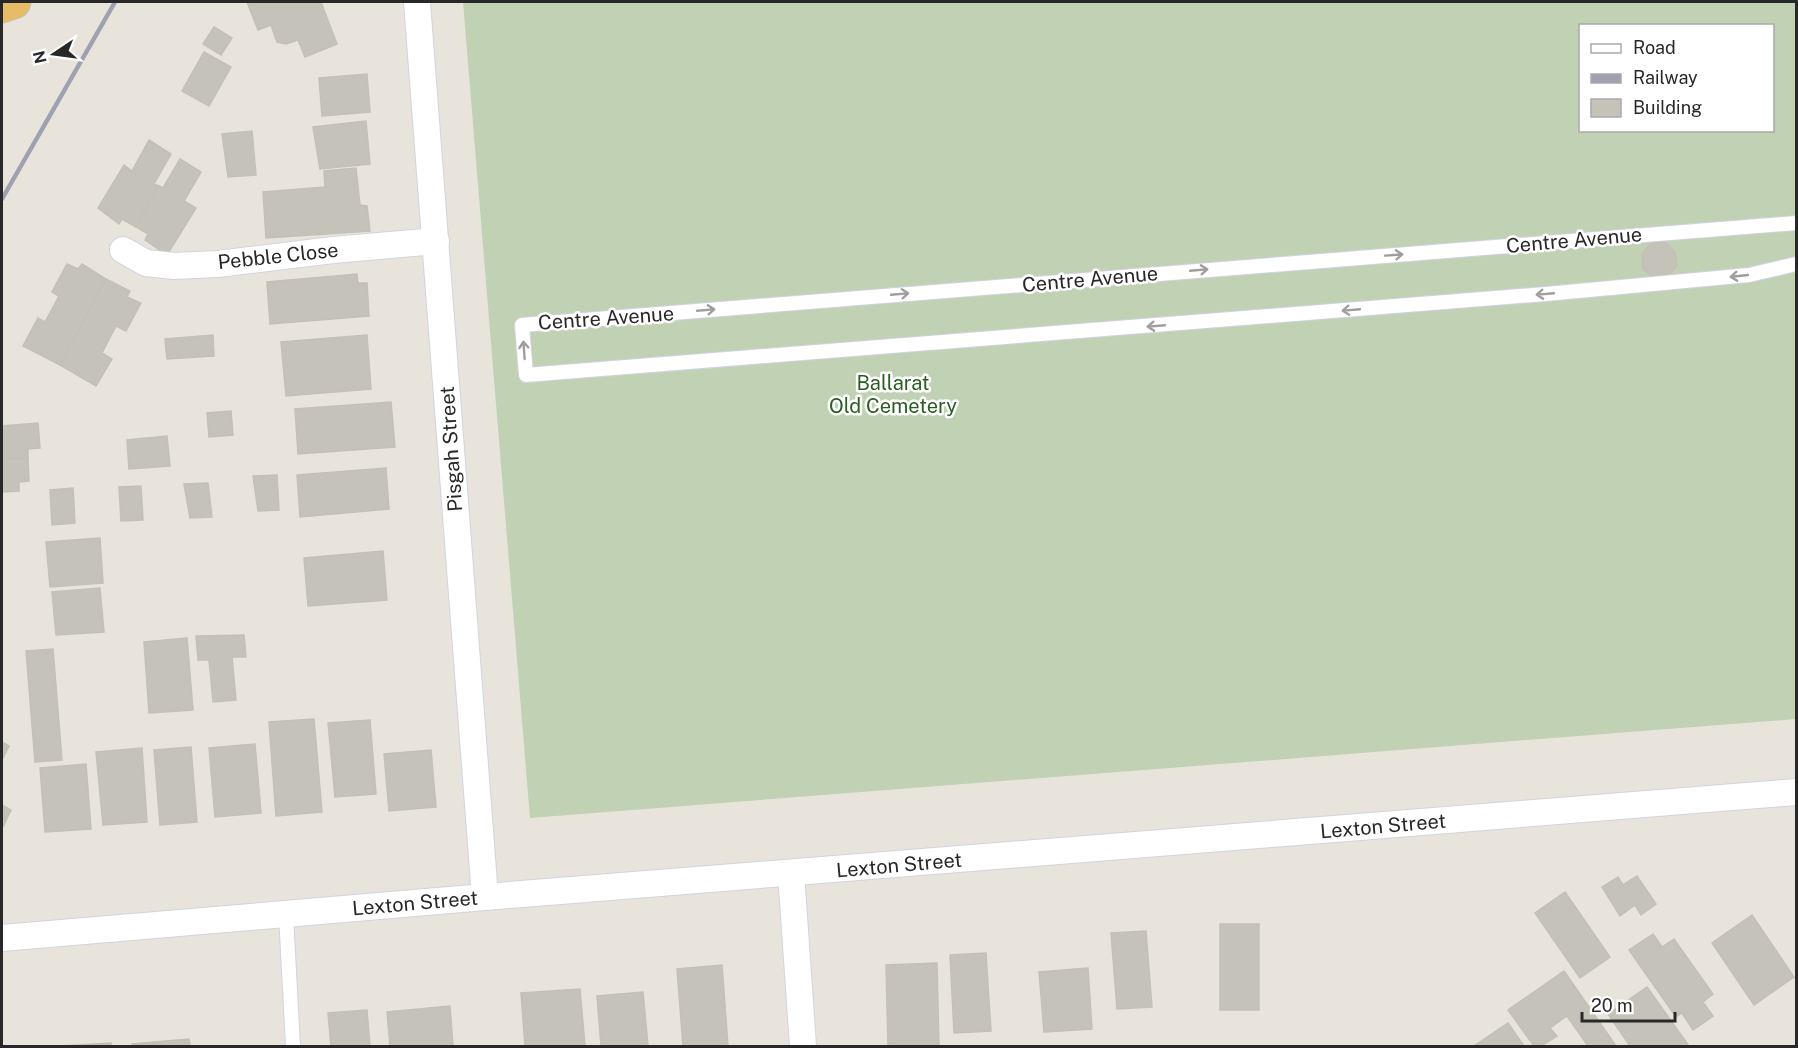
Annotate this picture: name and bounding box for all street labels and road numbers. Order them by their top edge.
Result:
street label: Centre Avenue [1505,222,1643,258]
street label: Pebble Close [216,238,340,274]
street label: Centre Avenue [1021,261,1159,297]
street label: Centre Avenue [537,301,675,335]
street label: Pisgah Street [435,385,467,513]
street label: Lexton Street [1319,809,1447,843]
street label: Lexton Street [835,848,963,882]
street label: Lexton Street [351,886,479,920]

